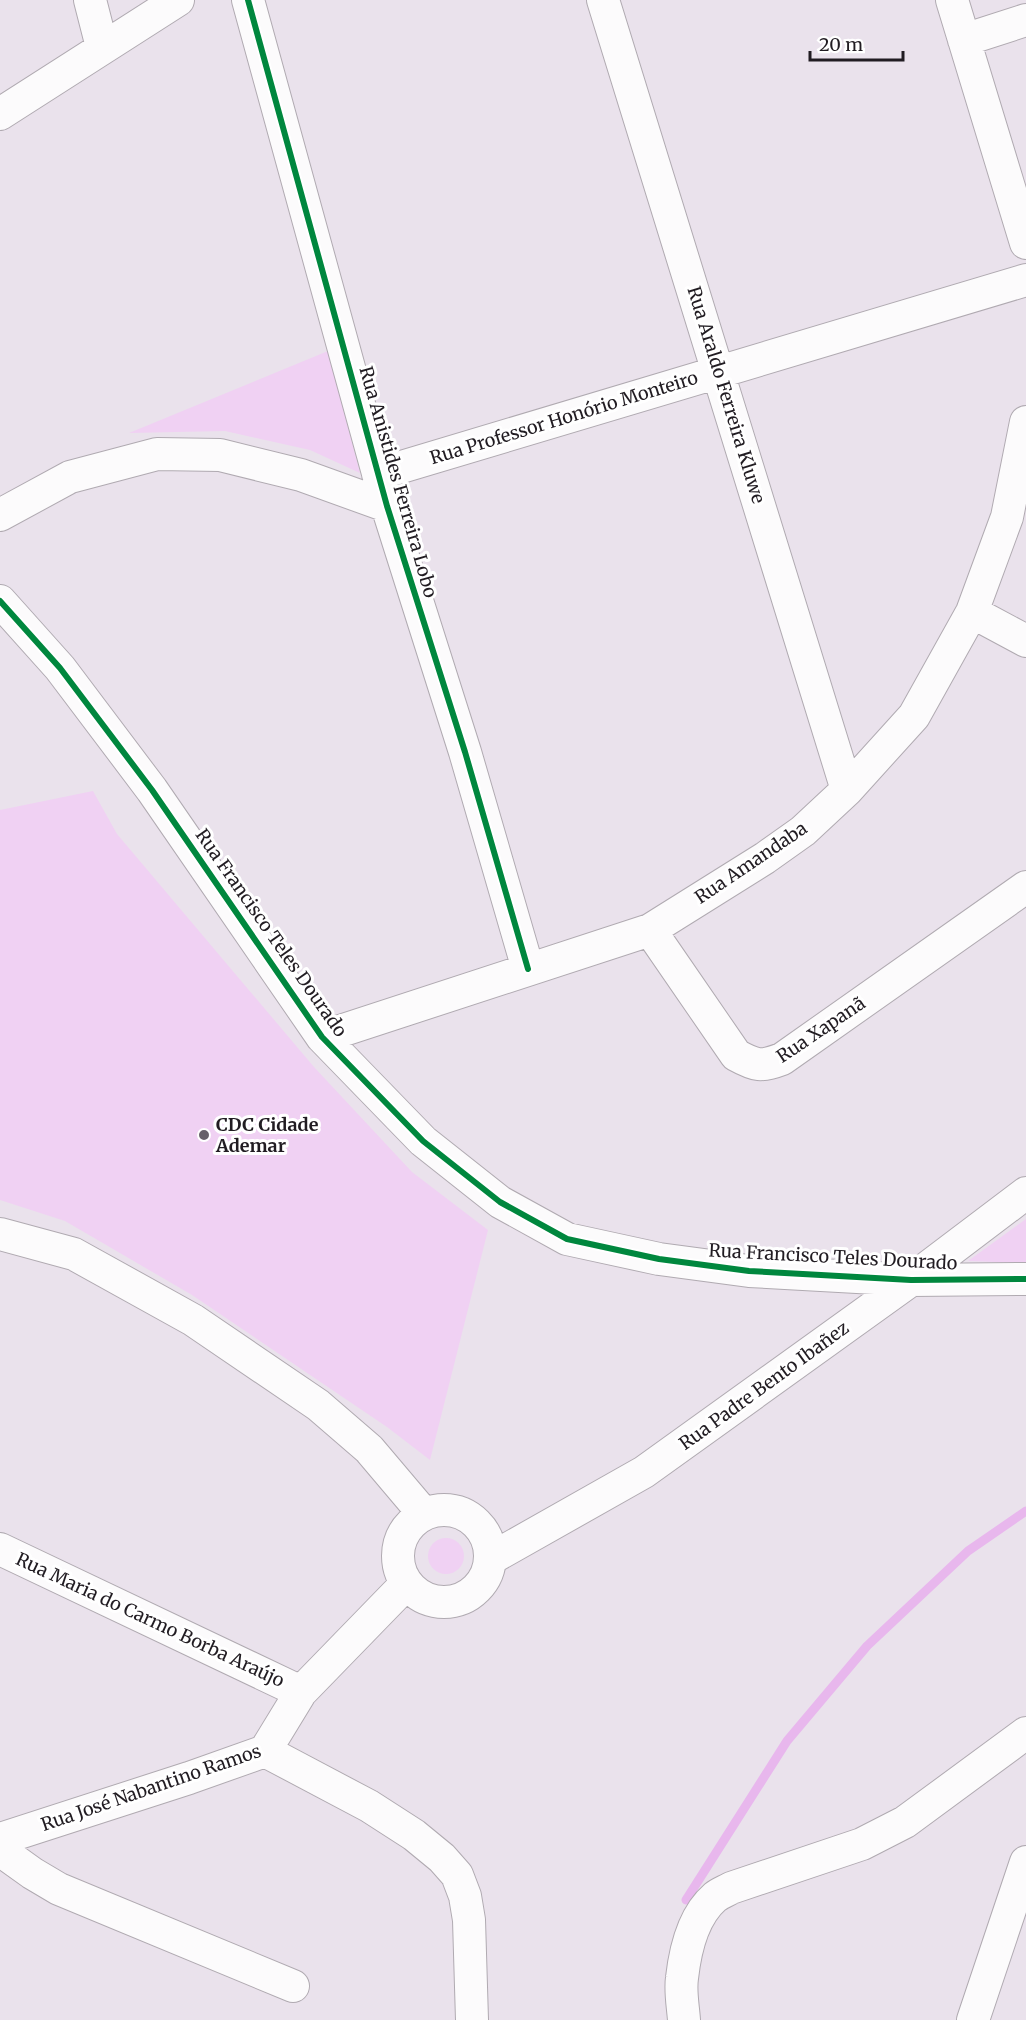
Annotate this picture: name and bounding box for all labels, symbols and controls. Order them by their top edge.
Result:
scale bar [810,24,903,62]
text: 20 m [819,33,863,56]
street label: Rua Araldo Ferreira Kluwe [682,283,771,506]
street label: Rua Anistides Ferreira Lobo [354,364,443,600]
street label: Rua Professor Honório Monteiro [427,366,701,469]
street label: Rua Amandaba [690,816,812,909]
street label: Rua Francisco Teles Dourado [191,824,352,1041]
street label: Rua Xapanã [772,991,870,1068]
place label: CDC Cidade Ademar [215,1113,319,1157]
marker: CDC Cidade Ademar [197,1128,211,1142]
street label: Rua Francisco Teles Dourado [708,1238,958,1275]
street label: Rua Padre Bento Ibañez [674,1316,853,1455]
street label: Rua Maria do Carmo Borba Araújo [12,1547,288,1692]
street label: Rua José Nabantino Ramos [38,1739,264,1836]

